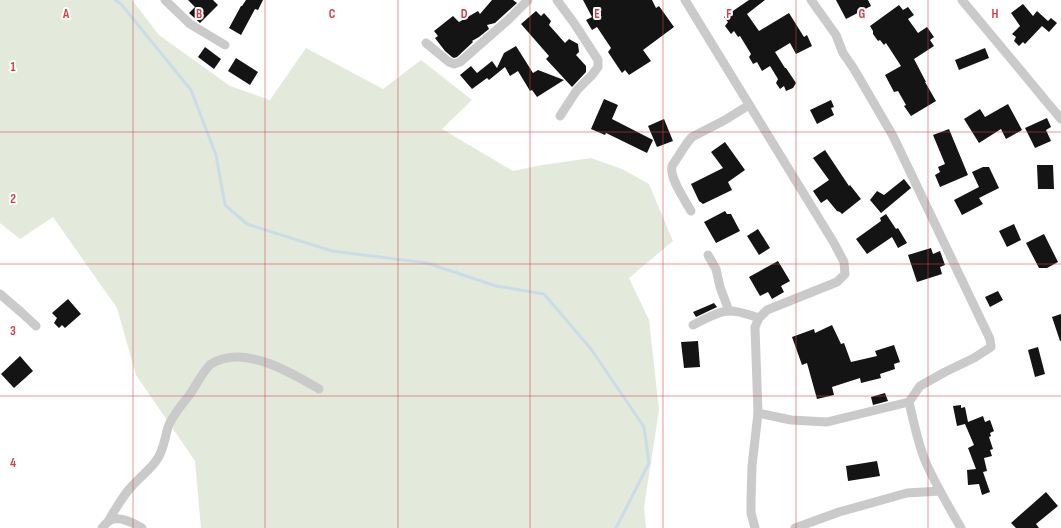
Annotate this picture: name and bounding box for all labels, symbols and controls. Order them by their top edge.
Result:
text: A [62,6,70,22]
text: B [196,6,202,22]
text: C [329,6,336,22]
text: D [461,6,468,22]
text: E [594,6,600,22]
text: F [726,6,732,22]
text: G [859,6,866,22]
text: H [992,6,999,22]
text: 1 [10,59,16,75]
text: 2 [10,191,16,207]
text: 3 [10,323,16,339]
text: 4 [10,455,16,471]

